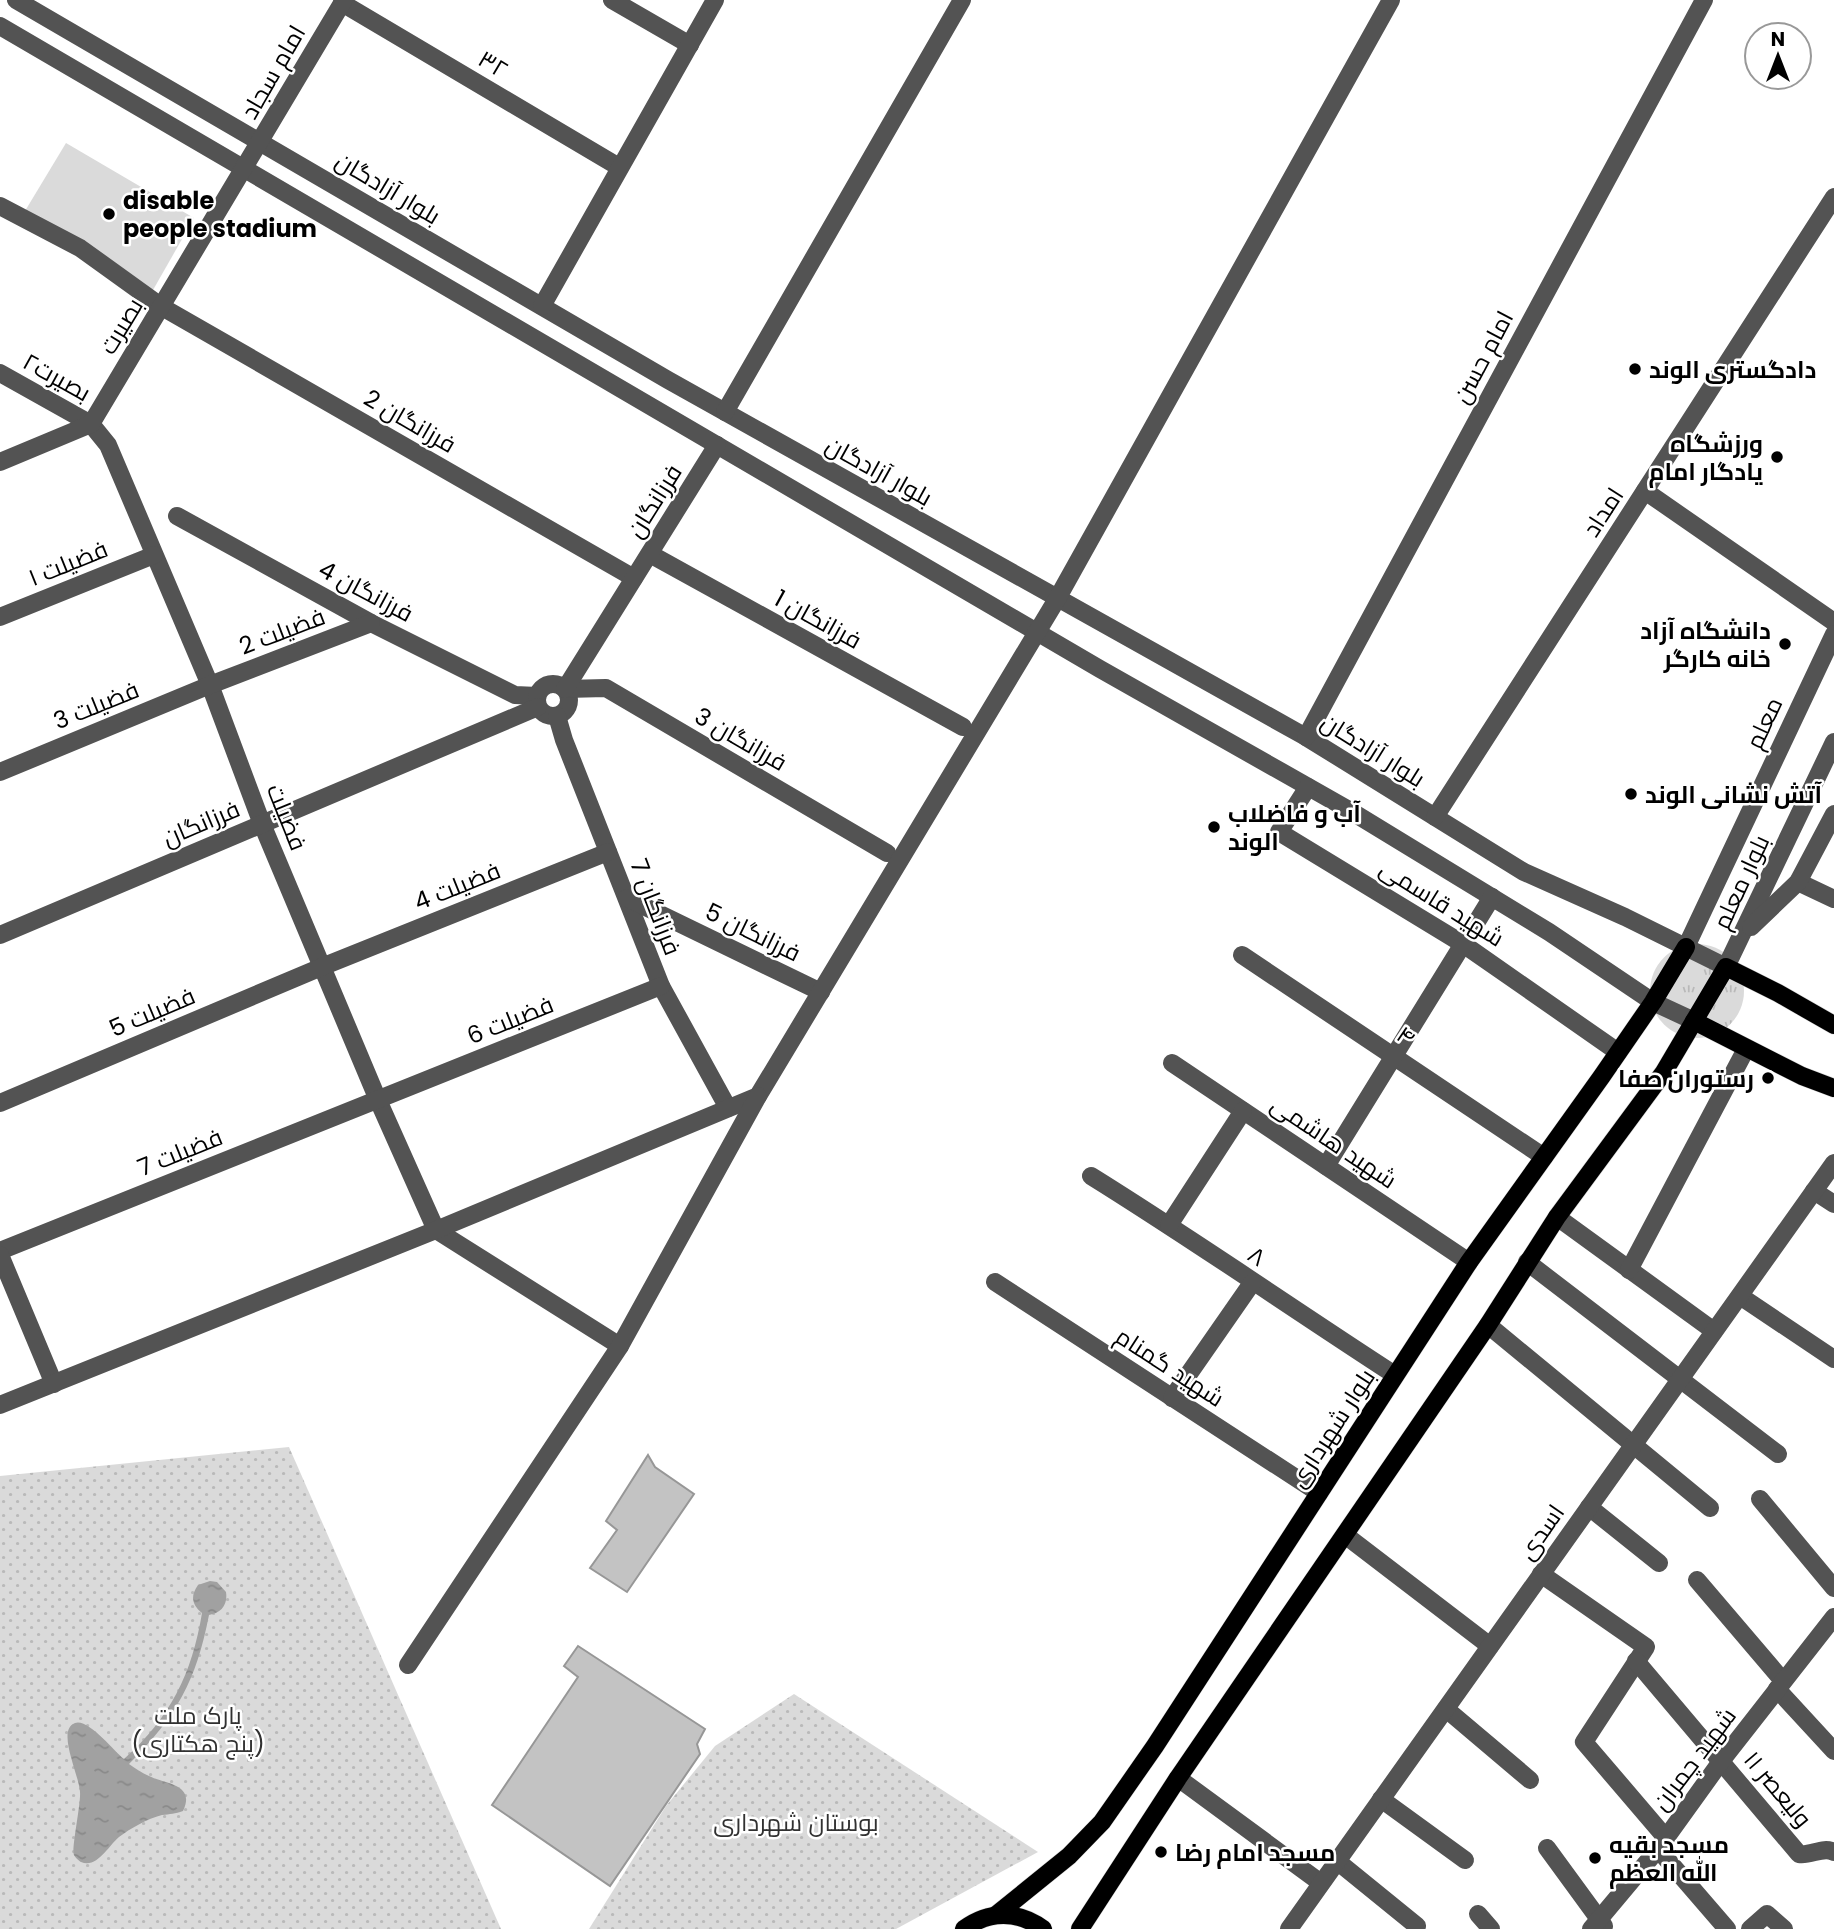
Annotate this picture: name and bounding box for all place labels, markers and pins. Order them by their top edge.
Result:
place label: disable people stadium [123,184,317,245]
marker: disable people stadium [101,206,117,222]
place label: دادگستری الوند [1649,353,1816,386]
marker: دادگستری الوند [1627,361,1643,377]
place label: ورزشگاه یادگار امام [1648,427,1763,488]
marker: ورزشگاه یادگار امام [1769,449,1785,465]
place label: دانشگاه آزاد خانه کارگر [1640,614,1771,675]
marker: دانشگاه آزاد خانه کارگر [1777,636,1793,652]
place label: آتش نشانی الوند [1645,778,1823,811]
marker: آتش نشانی الوند [1623,786,1639,802]
place label: آب و فاضلاب الوند [1228,797,1361,858]
marker: آب و فاضلاب الوند [1206,819,1222,835]
place label: رستوران صفا [1618,1062,1754,1095]
marker: رستوران صفا [1760,1070,1776,1086]
place label: مسجد بقیه الله العظم [1609,1828,1729,1889]
place label: مسجد امام رضا [1175,1836,1336,1869]
marker: مسجد امام رضا [1153,1844,1169,1860]
marker: مسجد بقیه الله العظم [1587,1850,1603,1866]

